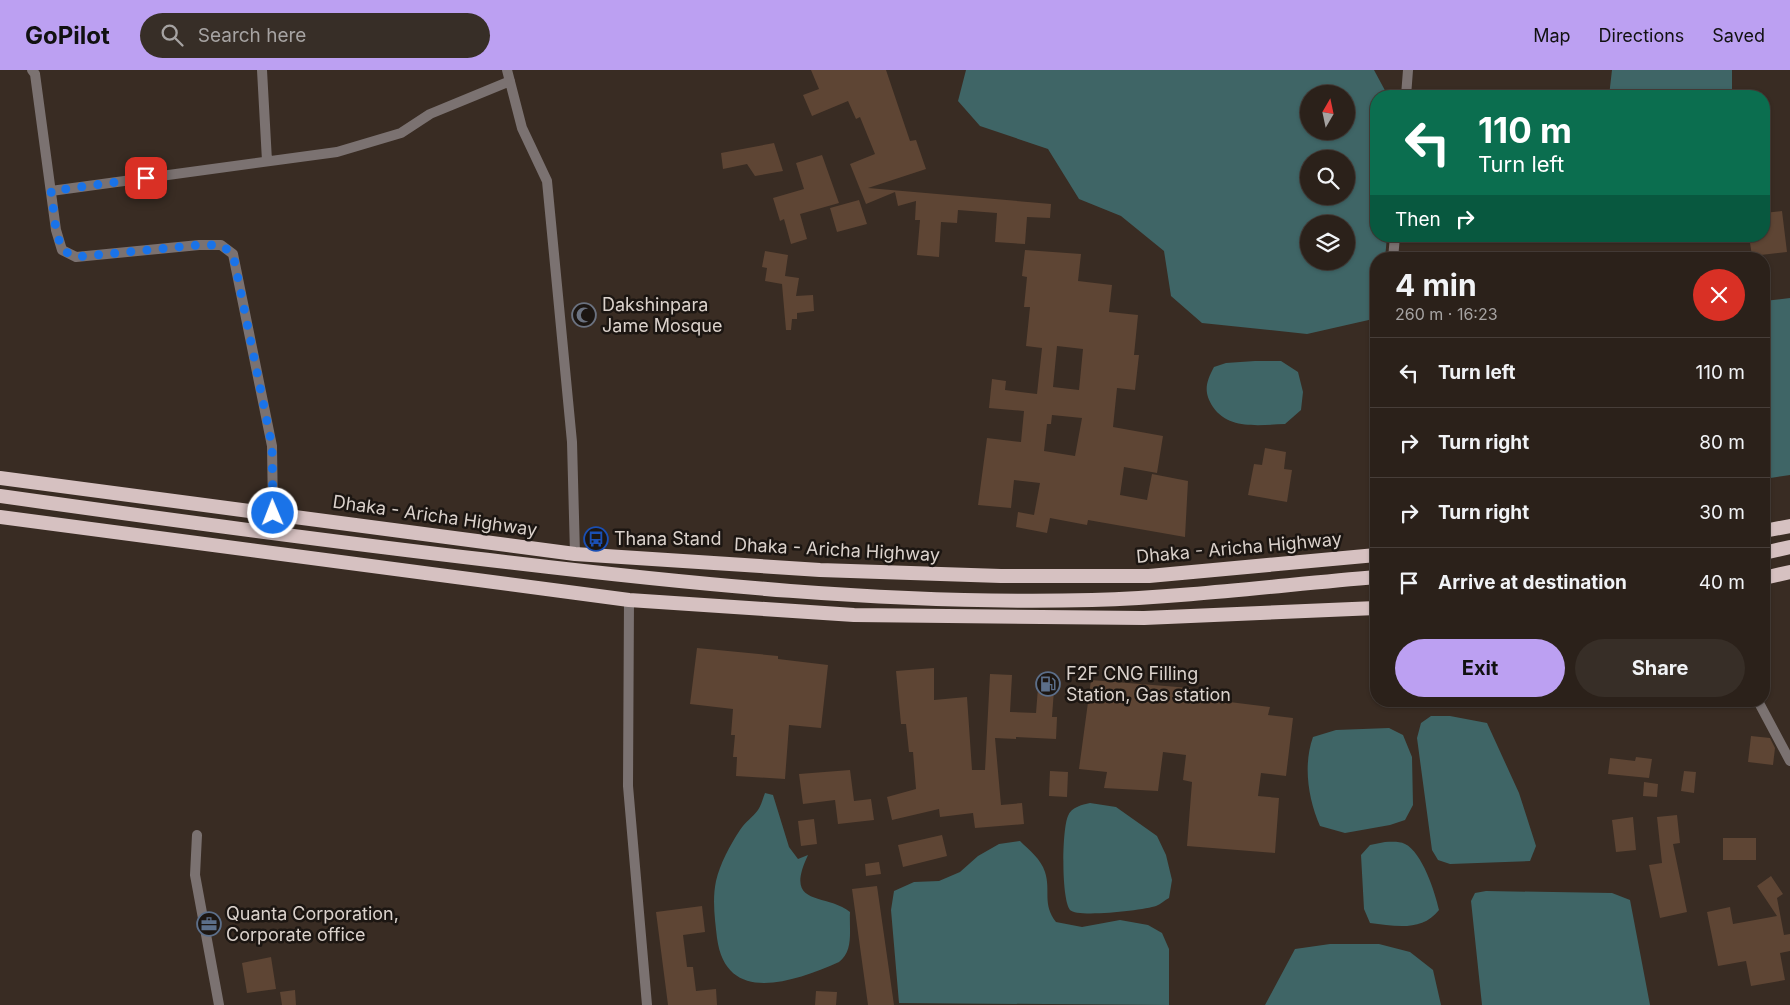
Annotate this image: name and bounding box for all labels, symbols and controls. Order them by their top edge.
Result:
search box [140,13,490,58]
text: GoPilot [25,21,110,50]
icon: search [158,21,186,49]
text: Search here [198,24,306,47]
text: Map [1533,25,1571,46]
text: Directions [1599,25,1684,46]
text: Saved [1712,25,1765,46]
north arrow [1300,85,1355,140]
map controls [1300,85,1355,270]
text: 110 m [1478,109,1572,151]
icon: left [1395,110,1460,175]
button: search [1300,150,1355,205]
text: Turn left [1478,151,1564,177]
pin [125,157,167,199]
icon: arrive [132,164,160,192]
icon: right [1451,205,1479,233]
text: Then [1395,208,1441,231]
button: layers [1300,215,1355,270]
text: 4 min [1395,267,1477,303]
button: close [1693,269,1745,321]
place label: Dakshinpara Jame Mosque [602,294,722,336]
mosque icon: Dakshinpara Jame Mosque [571,302,597,328]
text: 260 m · 16:23 [1395,304,1498,324]
icon: left [1395,359,1423,387]
text: Turn left [1438,361,1516,384]
text: 110 m [1696,361,1745,384]
icon: right [1395,429,1423,457]
text: Turn right [1438,431,1529,454]
text: 80 m [1699,431,1745,454]
position arrow [246,486,298,538]
street label: Dhaka - Aricha Highway [332,491,539,540]
icon: right [1395,499,1423,527]
text: Turn right [1438,501,1529,524]
text: 30 m [1699,501,1745,524]
bus stop icon: Thana Stand [583,526,609,552]
place label: Thana Stand [614,528,721,549]
street label: Dhaka - Aricha Highway [1135,528,1343,567]
street label: Dhaka - Aricha Highway [734,534,941,565]
icon: arrive [1395,569,1423,597]
text: Arrive at destination [1438,571,1627,594]
text: 40 m [1699,571,1745,594]
button: Exit [1395,639,1565,697]
button: Share [1575,639,1745,697]
place label: F2F CNG Filling Station, Gas station [1066,663,1231,705]
fuel station icon: F2F CNG Filling Station, Gas station [1035,671,1061,697]
place label: Quanta Corporation, Corporate office [226,903,399,945]
office icon: Quanta Corporation, Corporate office [196,911,222,937]

